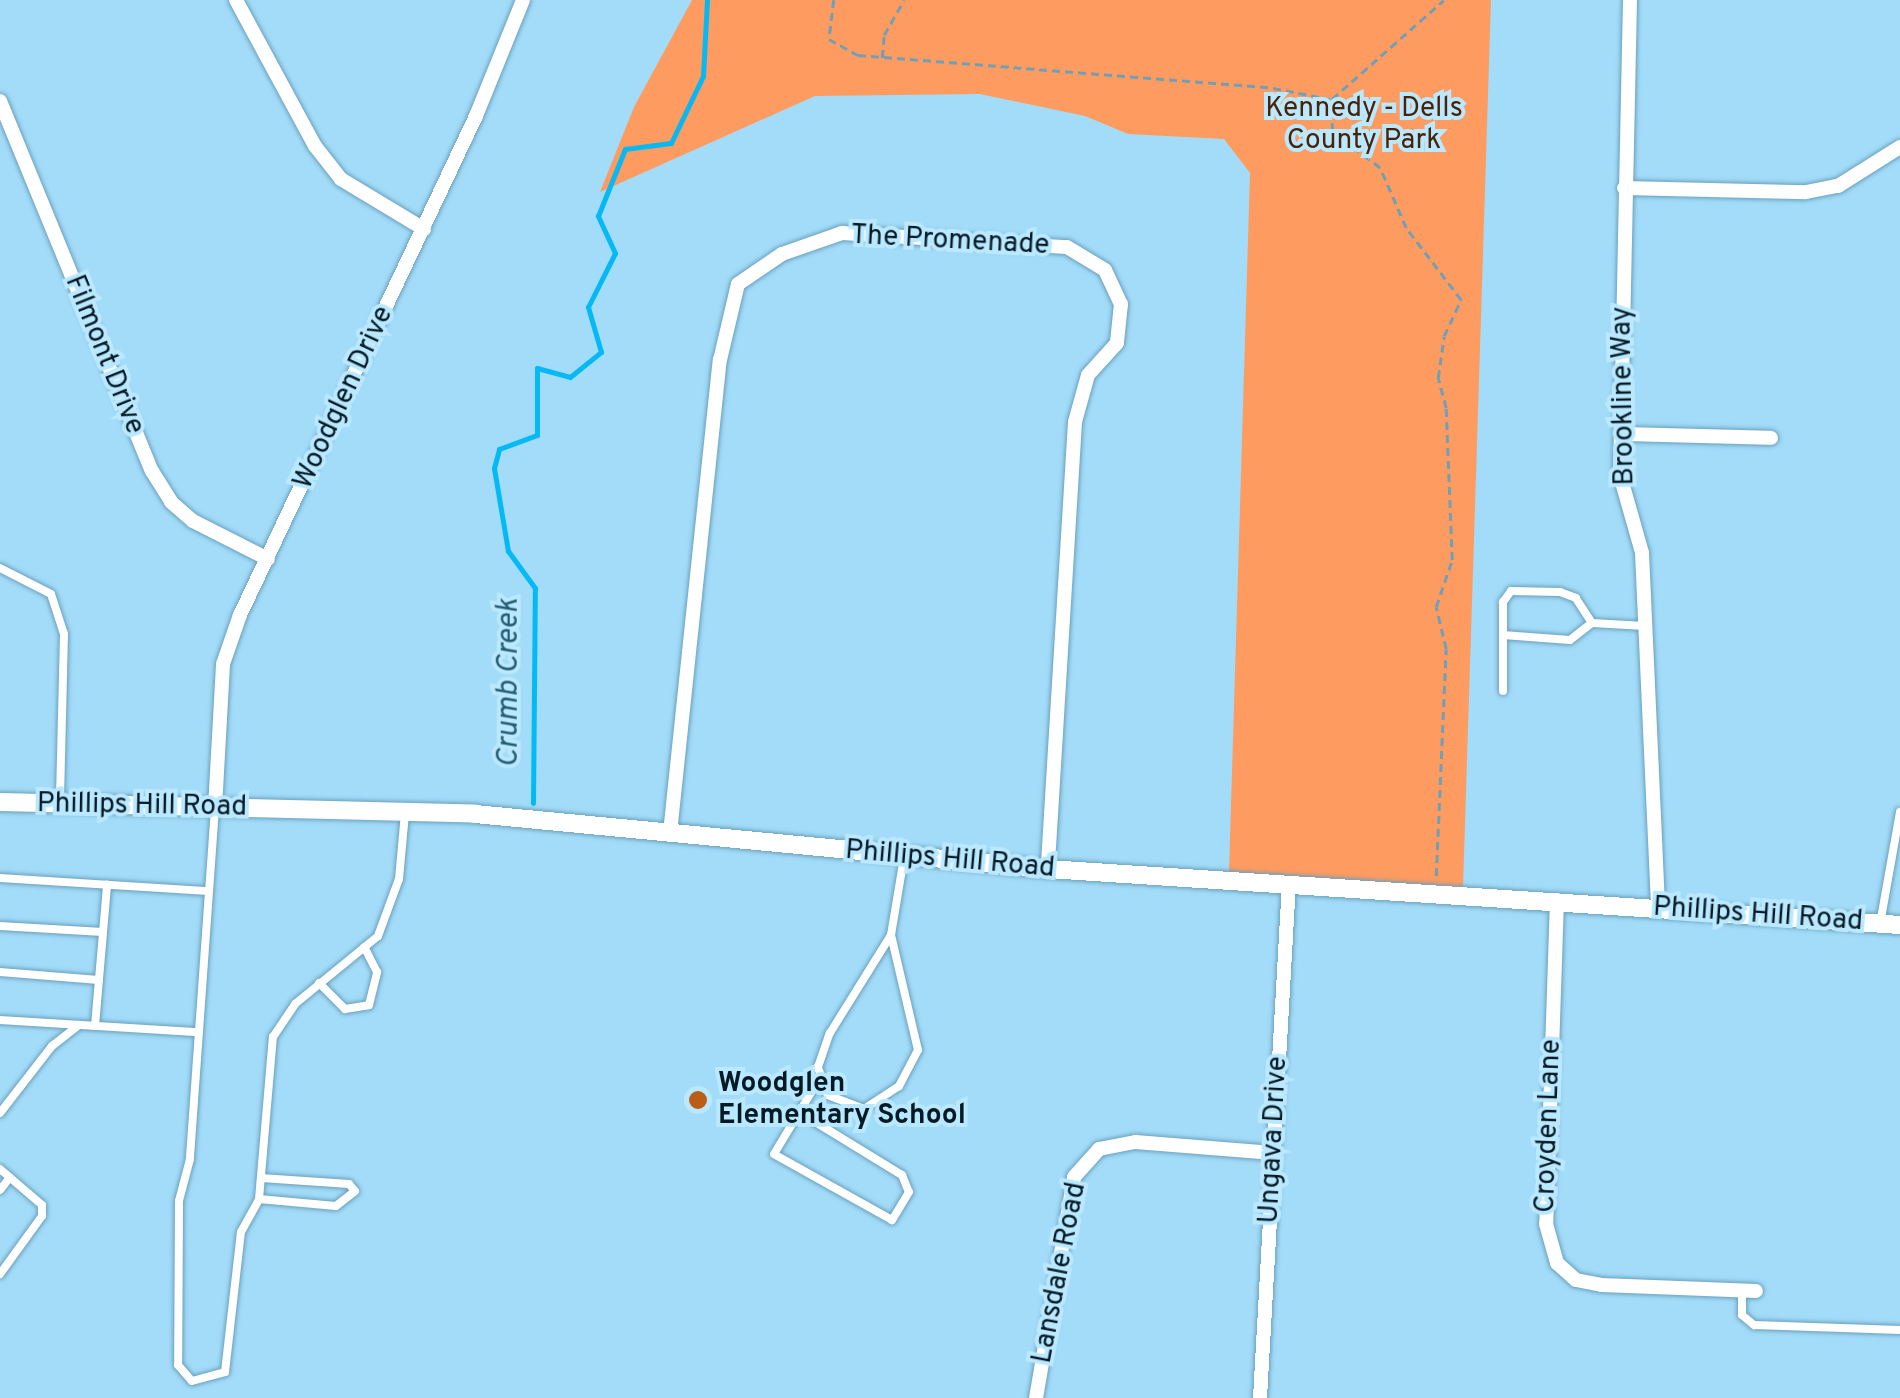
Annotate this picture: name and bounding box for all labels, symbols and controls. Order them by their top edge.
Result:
park label: Kennedy - Dells County Park [1265,92,1463,158]
street label: The Promenade [850,219,1050,263]
street label: Filmont Drive [57,271,151,439]
street label: Woodglen Drive [287,301,401,495]
street label: Brookline Way [1606,306,1642,486]
water label: Crumb Creek [492,598,528,768]
street label: Phillips Hill Road [37,787,247,825]
street label: Phillips Hill Road [844,834,1056,886]
street label: Phillips Hill Road [1652,891,1864,939]
street label: Croyden Lane [1529,1039,1569,1213]
street label: Ungava Drive [1253,1055,1295,1225]
place label: Woodglen Elementary School [718,1067,966,1133]
marker: Woodglen Elementary School [687,1089,709,1111]
street label: Lansdale Road [1026,1180,1094,1366]

